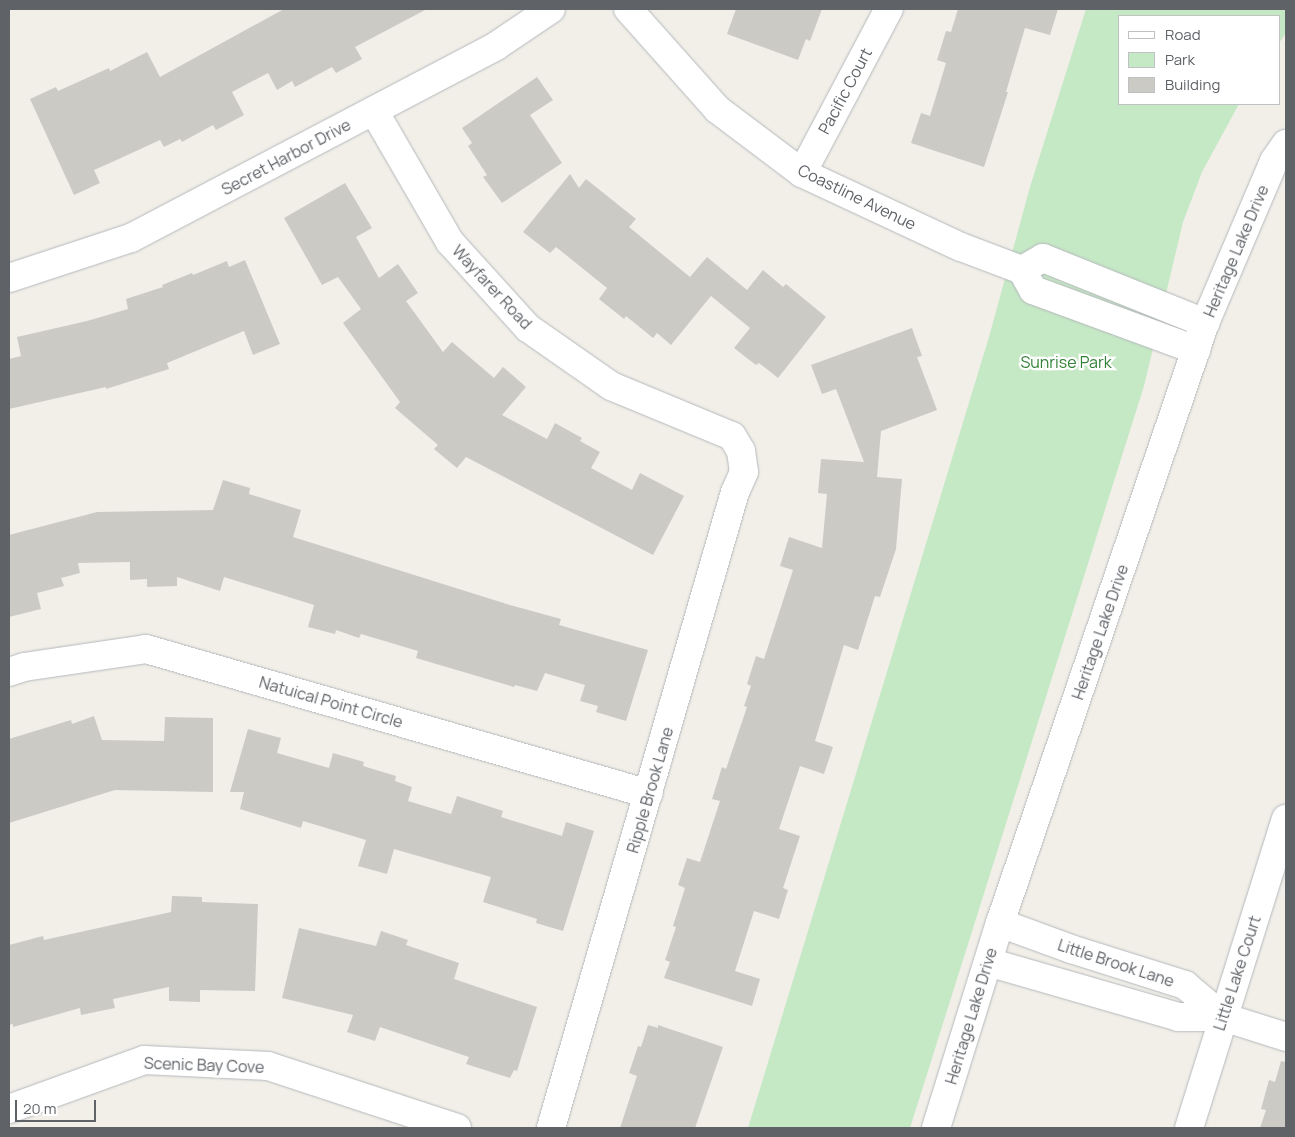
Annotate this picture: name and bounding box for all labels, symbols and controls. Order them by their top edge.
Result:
legend [1118,15,1280,105]
text: Road [1165,24,1201,45]
street label: Pacific Court [814,45,876,137]
text: Park [1165,49,1195,70]
text: Building [1165,74,1220,95]
street label: Secret Harbor Drive [218,115,354,199]
street label: Coastline Avenue [795,160,919,234]
street label: Heritage Lake Drive [1199,182,1273,320]
street label: Wayfarer Road [448,241,536,333]
park label: Sunrise Park [1020,352,1112,372]
street label: Heritage Lake Drive [1068,562,1132,702]
street label: Natuical Point Circle [257,672,405,732]
street label: Ripple Brook Lane [623,725,677,855]
street label: Little Lake Court [1209,913,1265,1033]
street label: Little Brook Lane [1055,935,1177,991]
street label: Heritage Lake Drive [941,945,1001,1087]
street label: Scenic Bay Cove [143,1053,265,1077]
scale bar [18,1090,99,1122]
text: 20 m [23,1098,56,1119]

